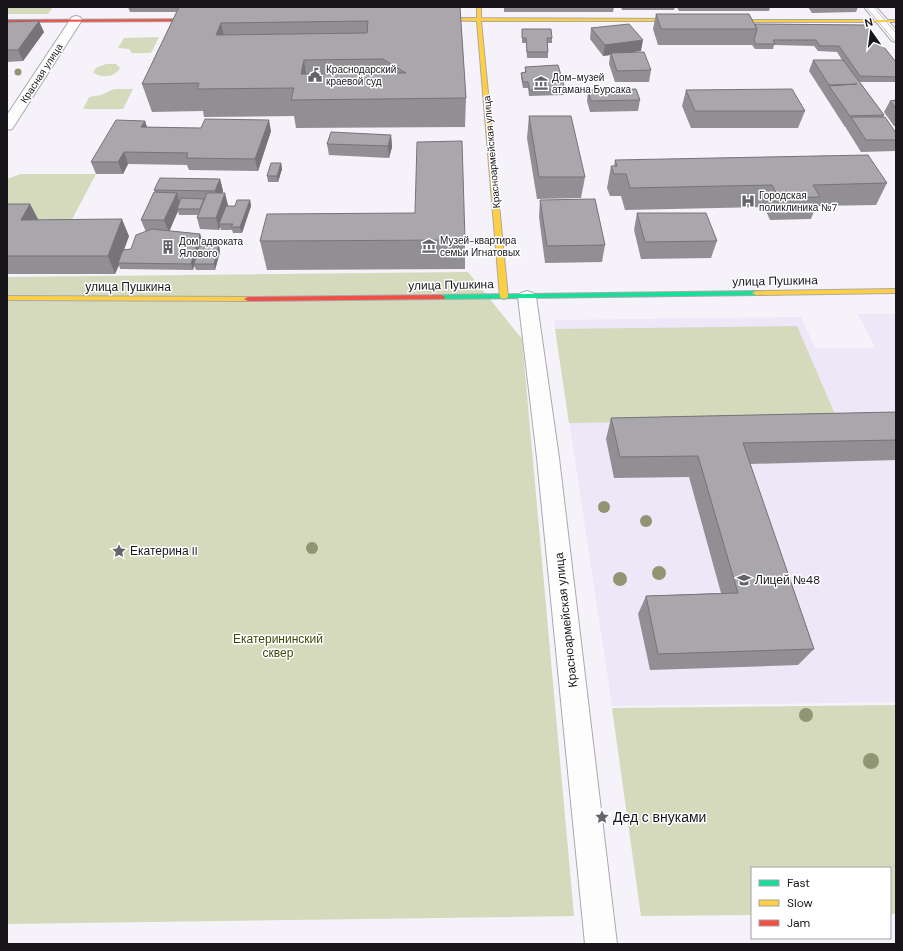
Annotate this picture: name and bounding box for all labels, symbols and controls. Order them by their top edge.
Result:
north arrow [851,12,891,52]
text: N [863,15,874,30]
street label: Красная улица [17,41,66,106]
place label: Краснодарский краевой суд [326,63,396,88]
public building icon: Краснодарский краевой суд [307,67,323,83]
place label: Дом-музей атамана Бурсака [552,71,631,96]
museum icon: Дом-музей атамана Бурсака [533,75,549,91]
street label: Красноармейская улица [480,95,503,209]
place label: Городская поликлиника №7 [759,189,837,214]
hospital icon: Городская поликлиника №7 [740,193,756,209]
place label: Музей-квартира семьи Игнатовых [440,234,520,259]
place label: Дом адвоката Ялового [179,235,244,260]
museum icon: Музей-квартира семьи Игнатовых [421,238,437,254]
building icon: Дом адвоката Ялового [160,239,176,255]
street label: улица Пушкина [732,272,818,290]
street label: улица Пушкина [408,276,494,294]
street label: улица Пушкина [85,279,171,295]
place icon: Екатерина II [111,543,127,559]
place label: Екатерина II [130,543,197,559]
street label: Красноармейская улица [551,551,581,688]
school or university icon: Лицей №48 [736,572,752,588]
place label: Лицей №48 [755,572,820,588]
park label: Екатерининский сквер [233,631,323,661]
place label: Дед с внуками [613,808,706,826]
place icon: Дед с внуками [594,809,610,825]
legend [751,867,891,939]
text: Fast [787,875,810,891]
text: Slow [787,895,813,911]
text: Jam [787,915,810,931]

